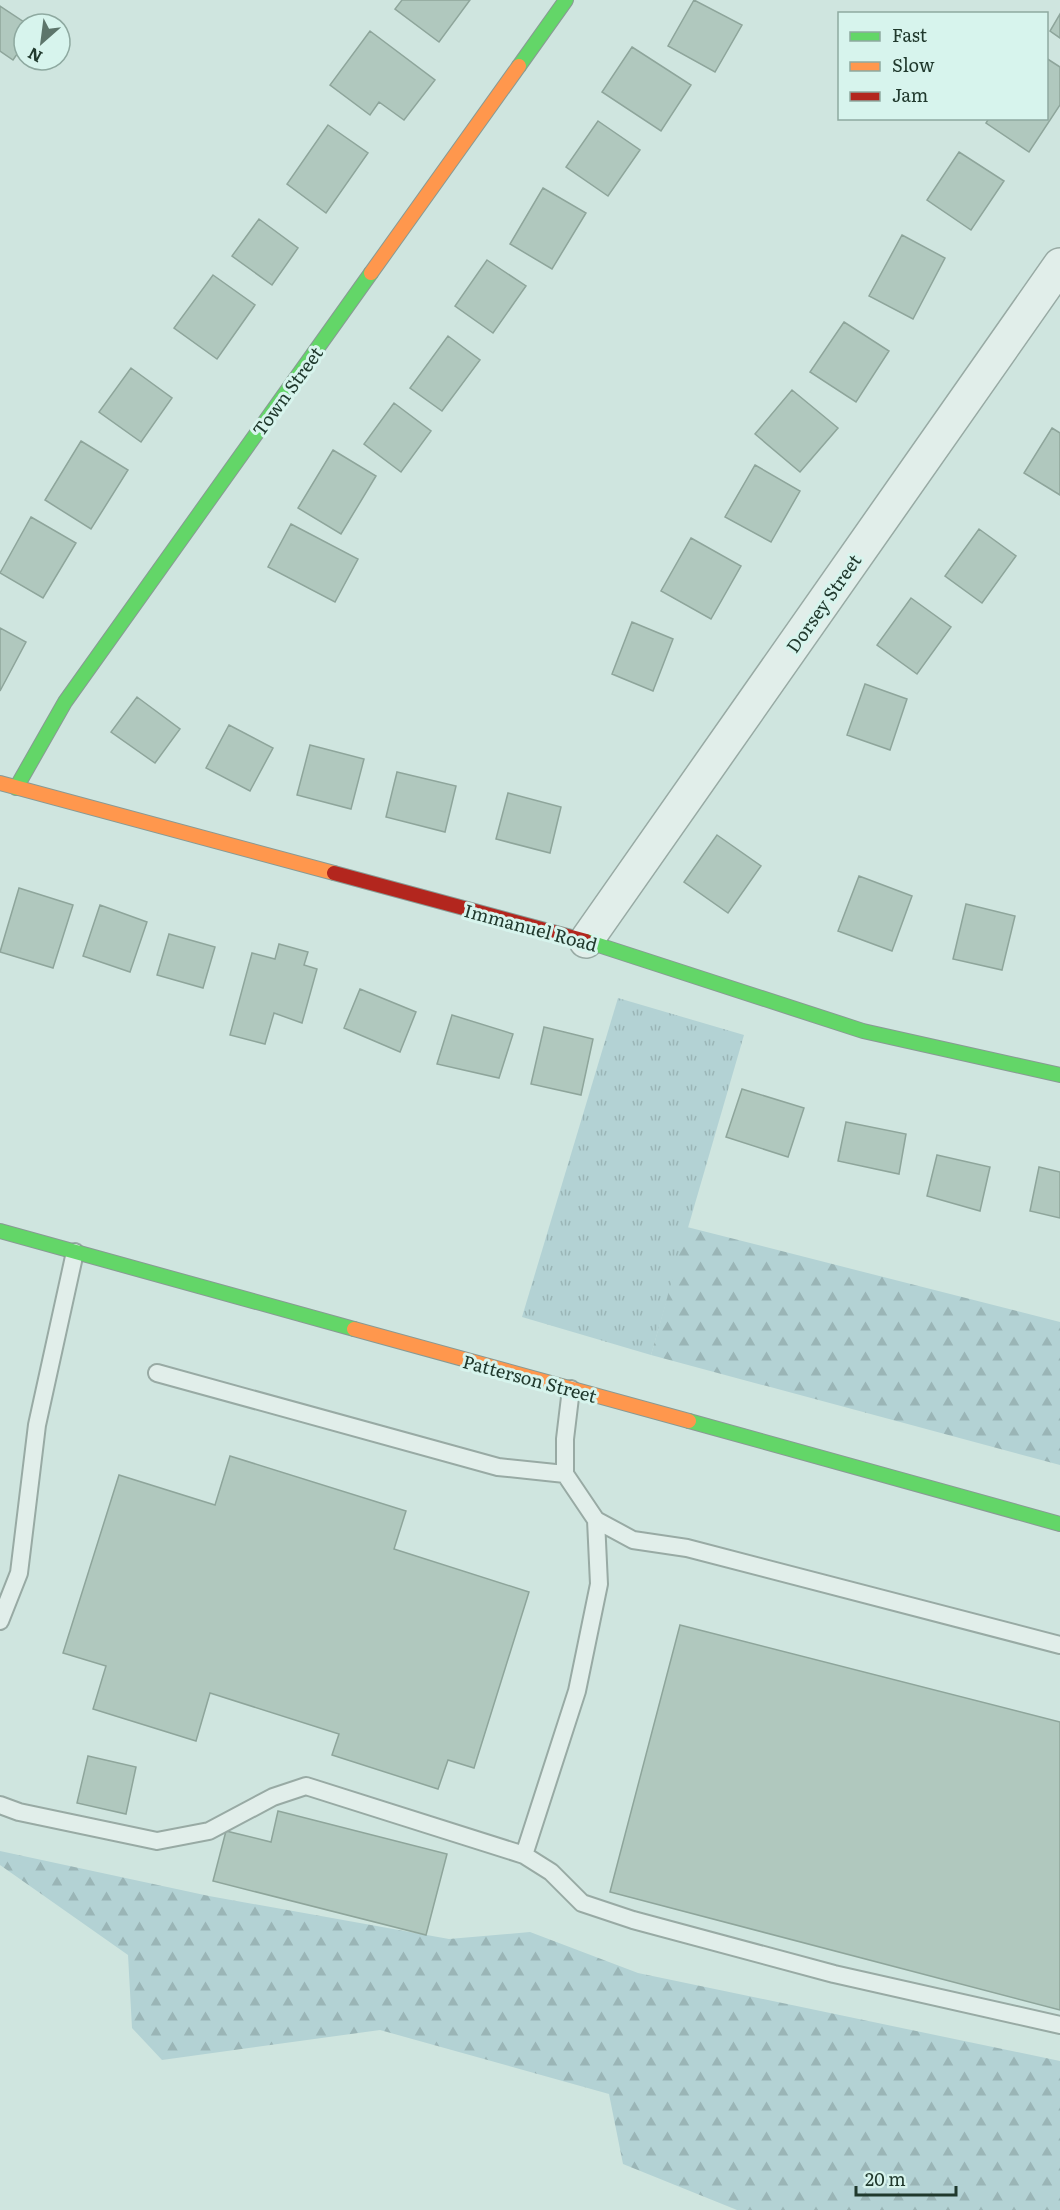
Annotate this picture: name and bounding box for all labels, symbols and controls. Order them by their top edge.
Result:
north arrow [12,12,72,72]
legend [838,12,1048,120]
text: Fast [892,21,928,48]
text: N [23,42,46,70]
text: Slow [892,51,935,78]
text: Jam [892,81,928,108]
street label: Town Street [245,340,329,441]
street label: Dorsey Street [779,547,868,658]
street label: Immanuel Road [461,896,601,958]
street label: Patterson Street [460,1347,601,1409]
scale bar [856,2159,956,2197]
text: 20 m [865,2165,906,2192]

